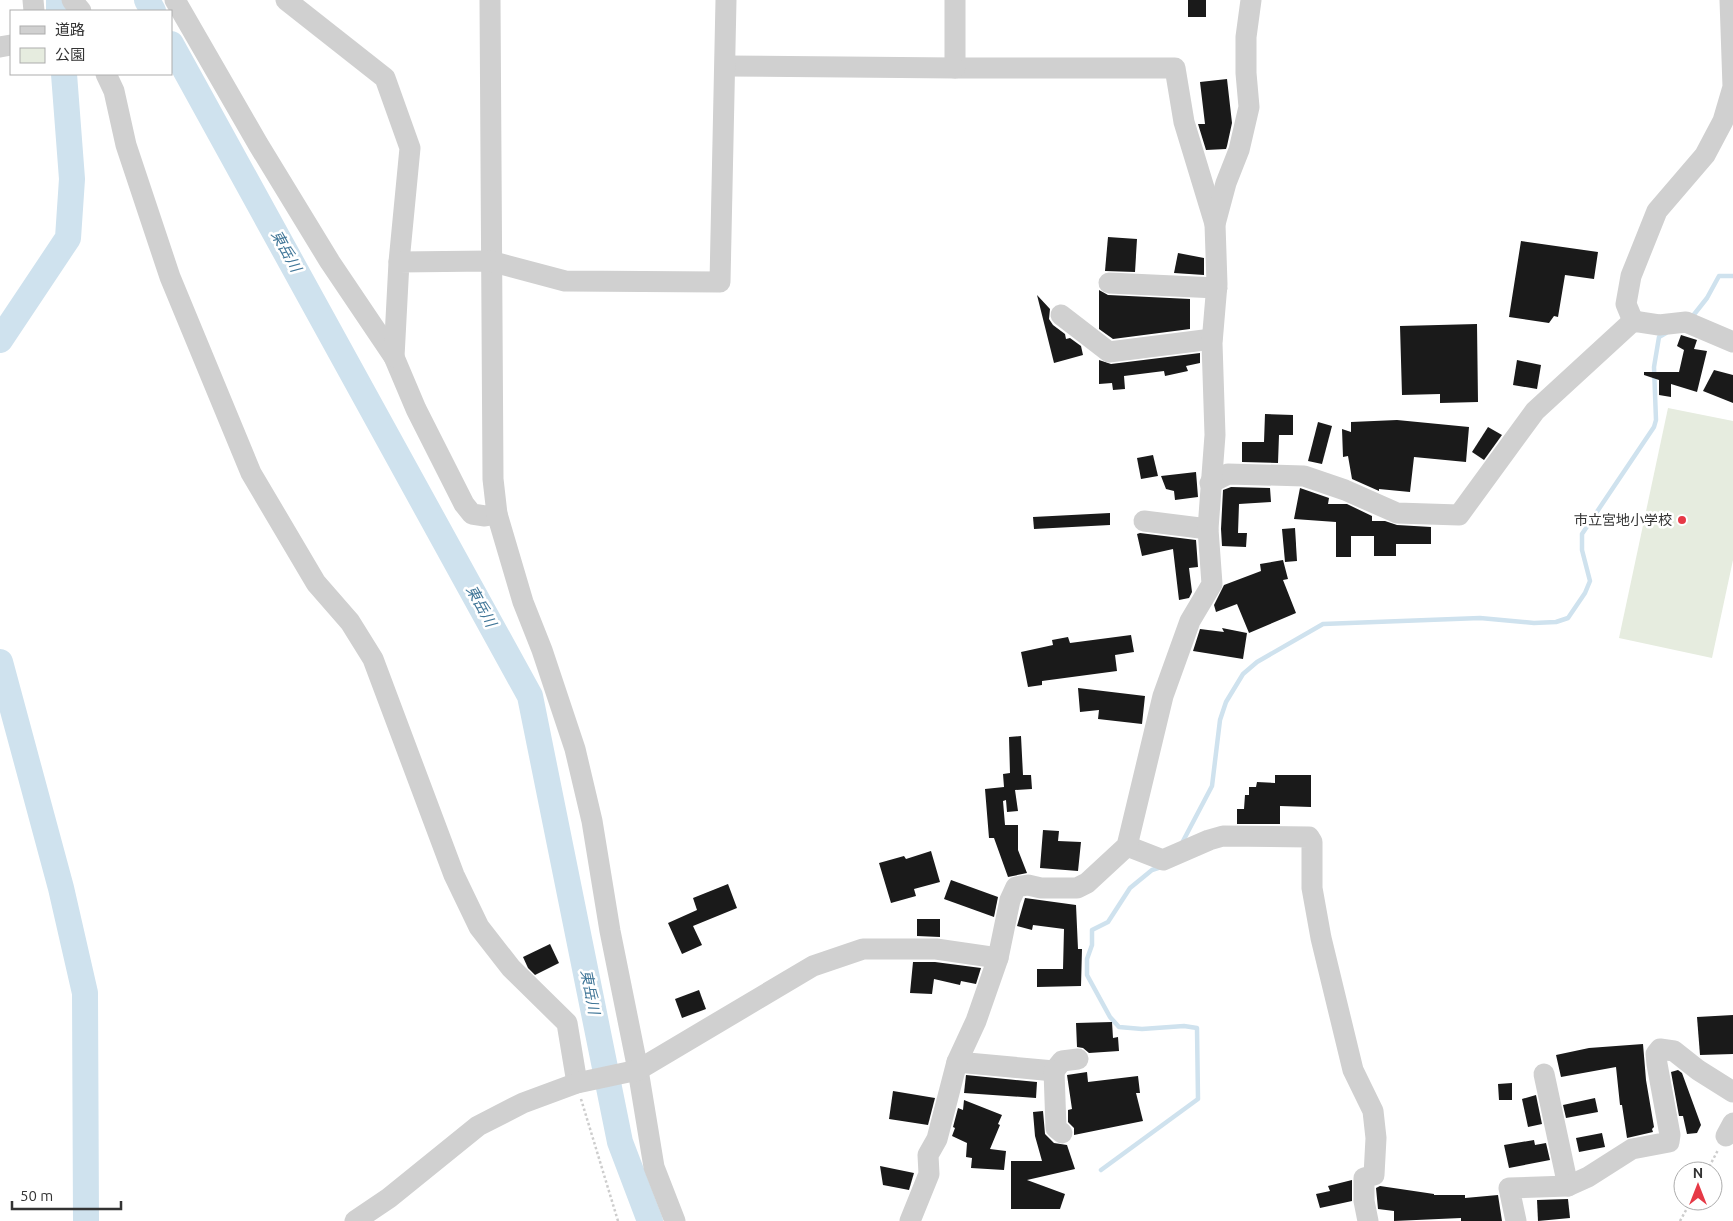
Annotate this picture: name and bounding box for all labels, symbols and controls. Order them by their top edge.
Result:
legend [10,10,172,75]
text: 道路 [55,21,85,38]
text: 公園 [55,46,85,63]
water label: 東岳川 [268,227,306,276]
place label: 市立宮地小学校 [1574,512,1672,528]
marker: 市立宮地小学校 [1676,514,1688,526]
water label: 東岳川 [463,582,501,631]
water label: 東岳川 [578,968,604,1018]
north arrow [1673,1161,1723,1211]
text: N [1693,1165,1703,1181]
scale bar [12,1178,121,1210]
text: 50 m [20,1187,53,1204]

